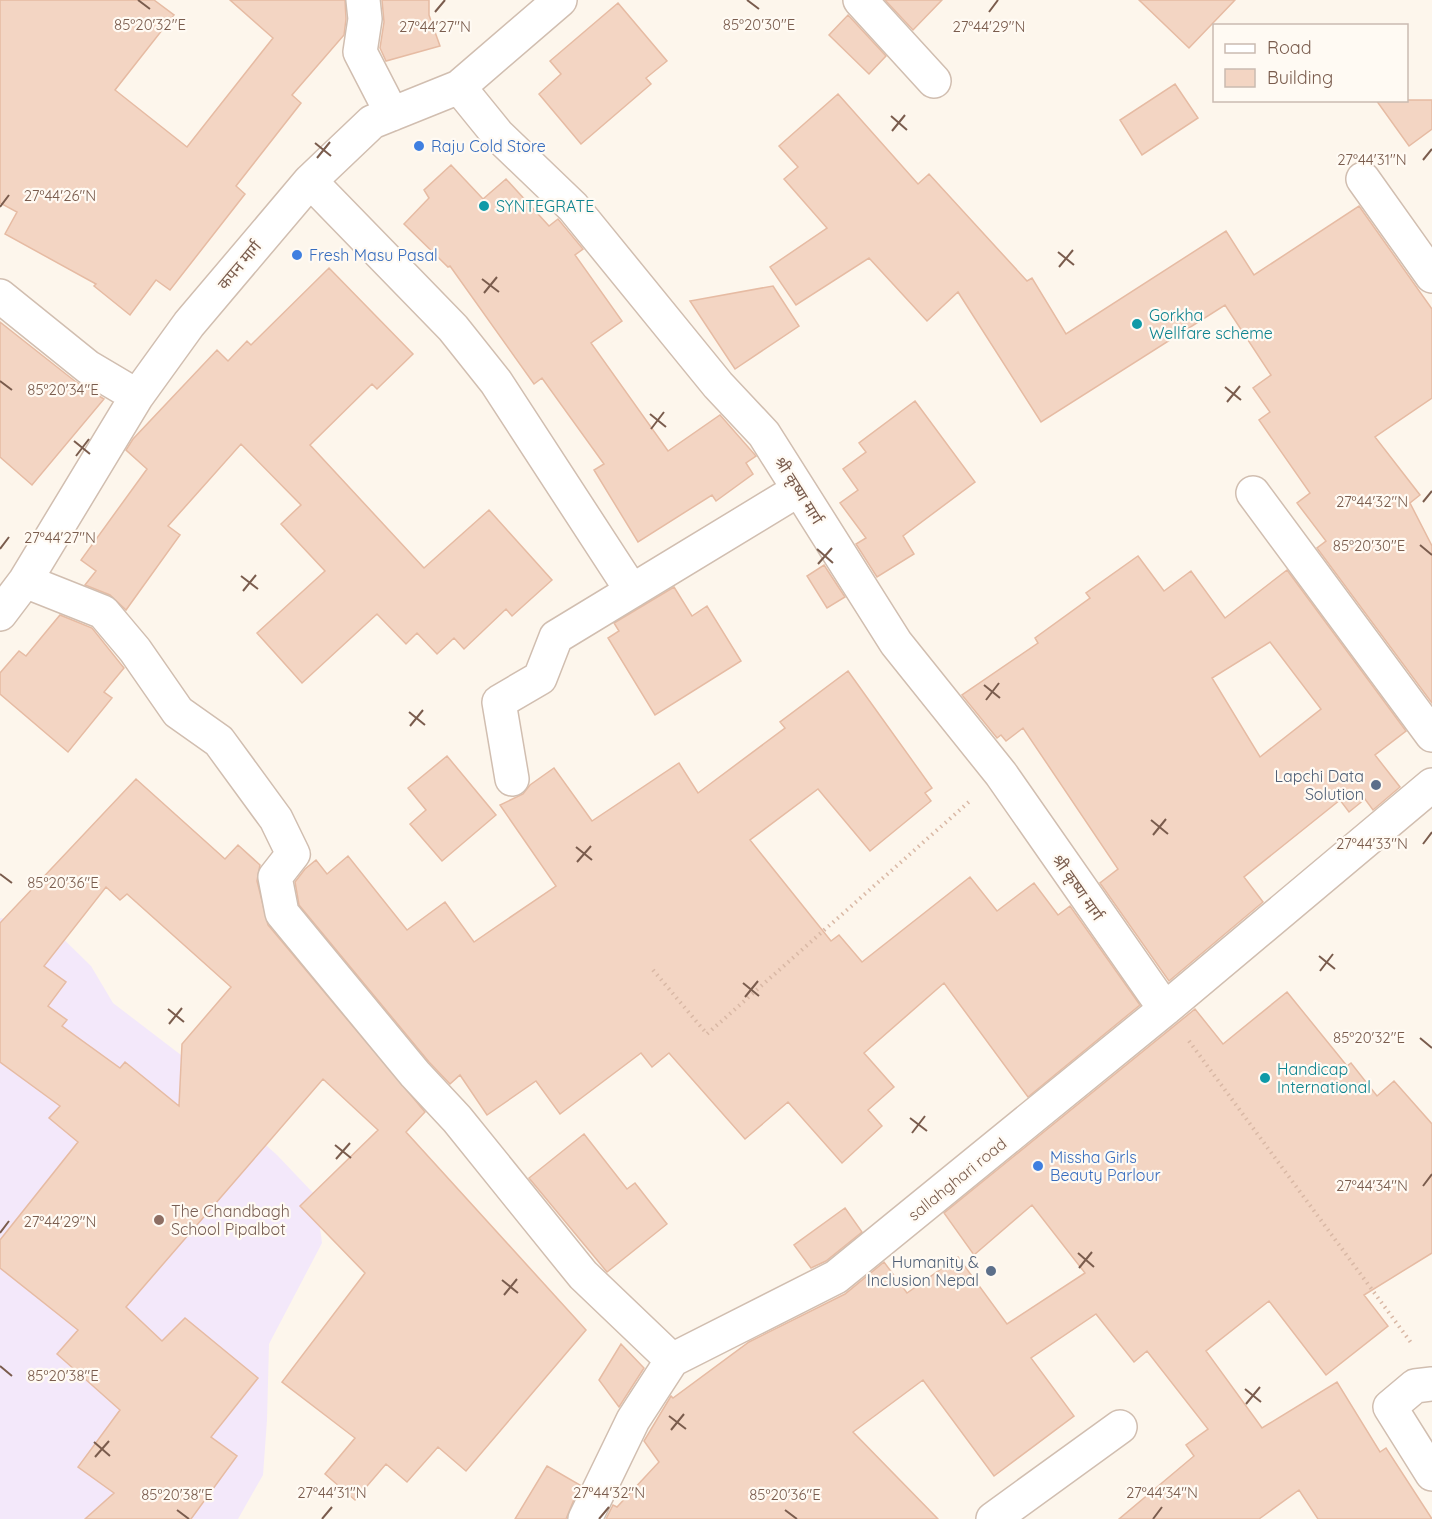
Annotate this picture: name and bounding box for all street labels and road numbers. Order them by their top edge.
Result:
street label: कपन मार्ग [213,236,266,293]
street label: श्री कृष्ण मार्ग [770,453,828,529]
street label: श्री कृष्ण मार्ग [1047,850,1109,925]
street label: sallahghari road [904,1133,1010,1225]

